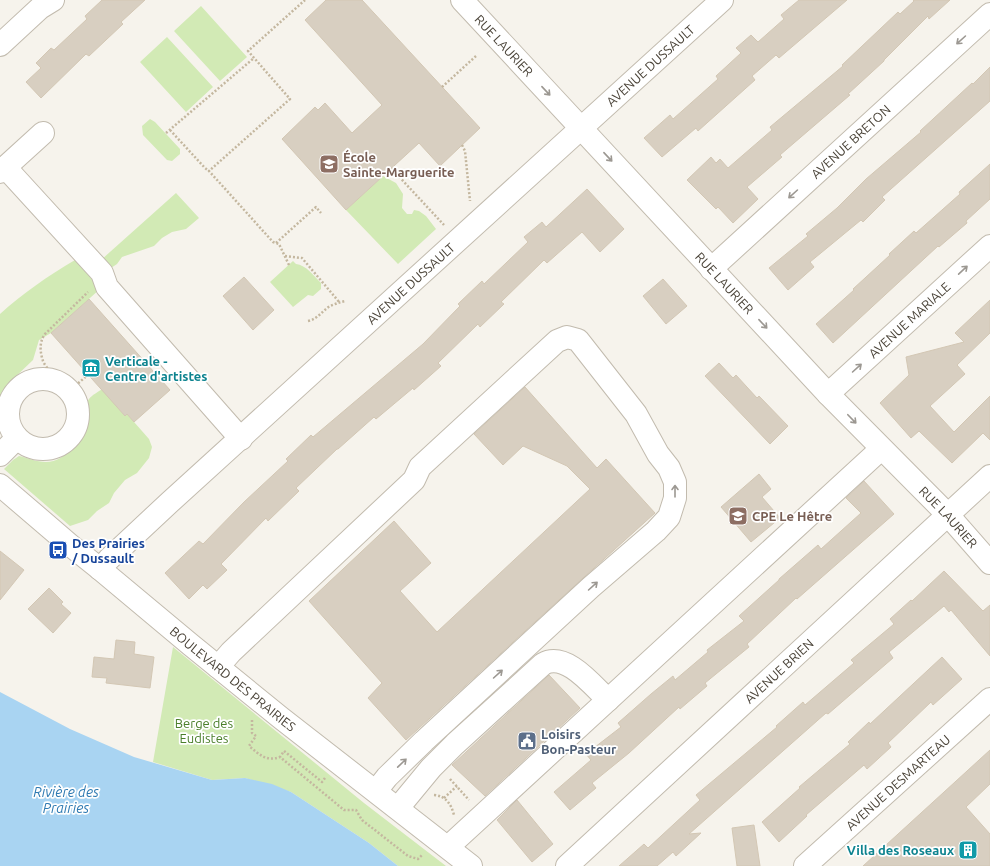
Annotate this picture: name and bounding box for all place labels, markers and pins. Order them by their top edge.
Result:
place label: École Sainte-Marguerite [343,149,454,179]
school or university icon: École Sainte-Marguerite [318,153,340,175]
place label: Verticale - Centre d'artistes [105,354,207,383]
museum icon: Verticale - Centre d'artistes [80,357,102,379]
school or university icon: CPE Le Hêtre [727,505,749,527]
place label: CPE Le Hêtre [752,509,832,523]
place label: Des Prairies / Dussault [71,536,145,565]
bus stop icon: Des Prairies / Dussault [47,539,69,561]
place label: Loisirs Bon-Pasteur [541,727,617,756]
public building icon: Loisirs Bon-Pasteur [516,730,538,752]
building icon: Villa des Roseaux [957,839,979,861]
place label: Villa des Roseaux [847,843,954,857]

